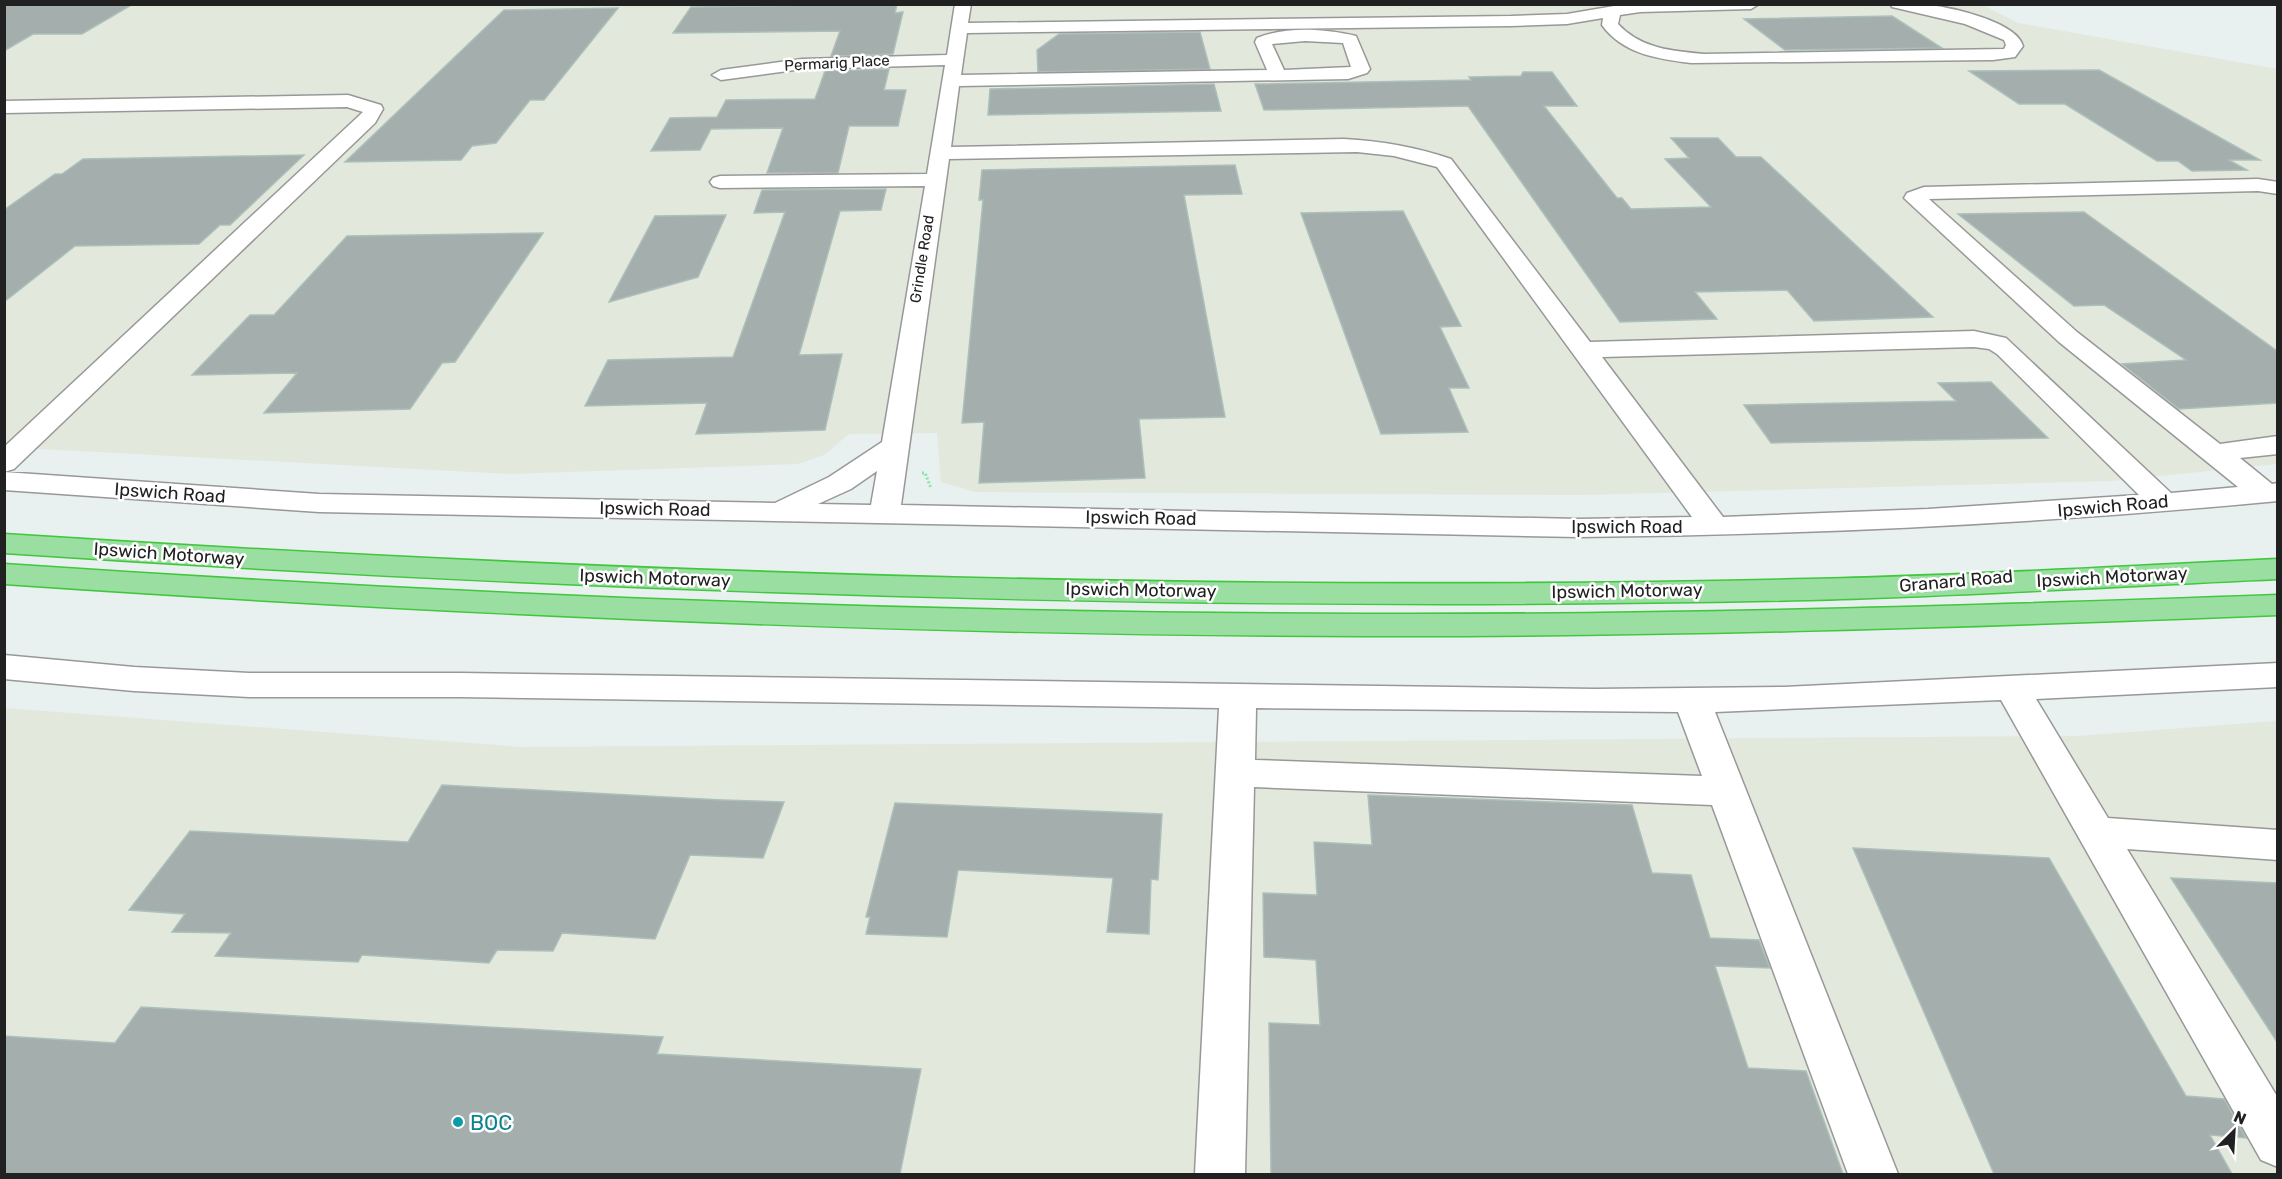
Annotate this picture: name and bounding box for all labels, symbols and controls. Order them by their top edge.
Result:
street label: Permarig Place [784,51,890,75]
street label: Grindle Road [906,214,938,304]
street label: Ipswich Road [114,478,226,508]
street label: Ipswich Road [2057,490,2169,522]
street label: Ipswich Road [599,497,711,521]
street label: Ipswich Road [1085,506,1197,530]
street label: Ipswich Road [1571,516,1683,538]
street label: Ipswich Motorway [93,538,245,570]
street label: Ipswich Motorway [2036,562,2188,592]
street label: Ipswich Motorway [579,564,731,592]
street label: Granard Road [1898,565,2014,597]
street label: Ipswich Motorway [1065,578,1217,602]
street label: Ipswich Motorway [1551,579,1703,603]
north arrow [2204,1101,2264,1161]
text: N [2231,1107,2249,1129]
place label: BOC [470,1110,512,1135]
marker: BOC [451,1115,465,1129]

